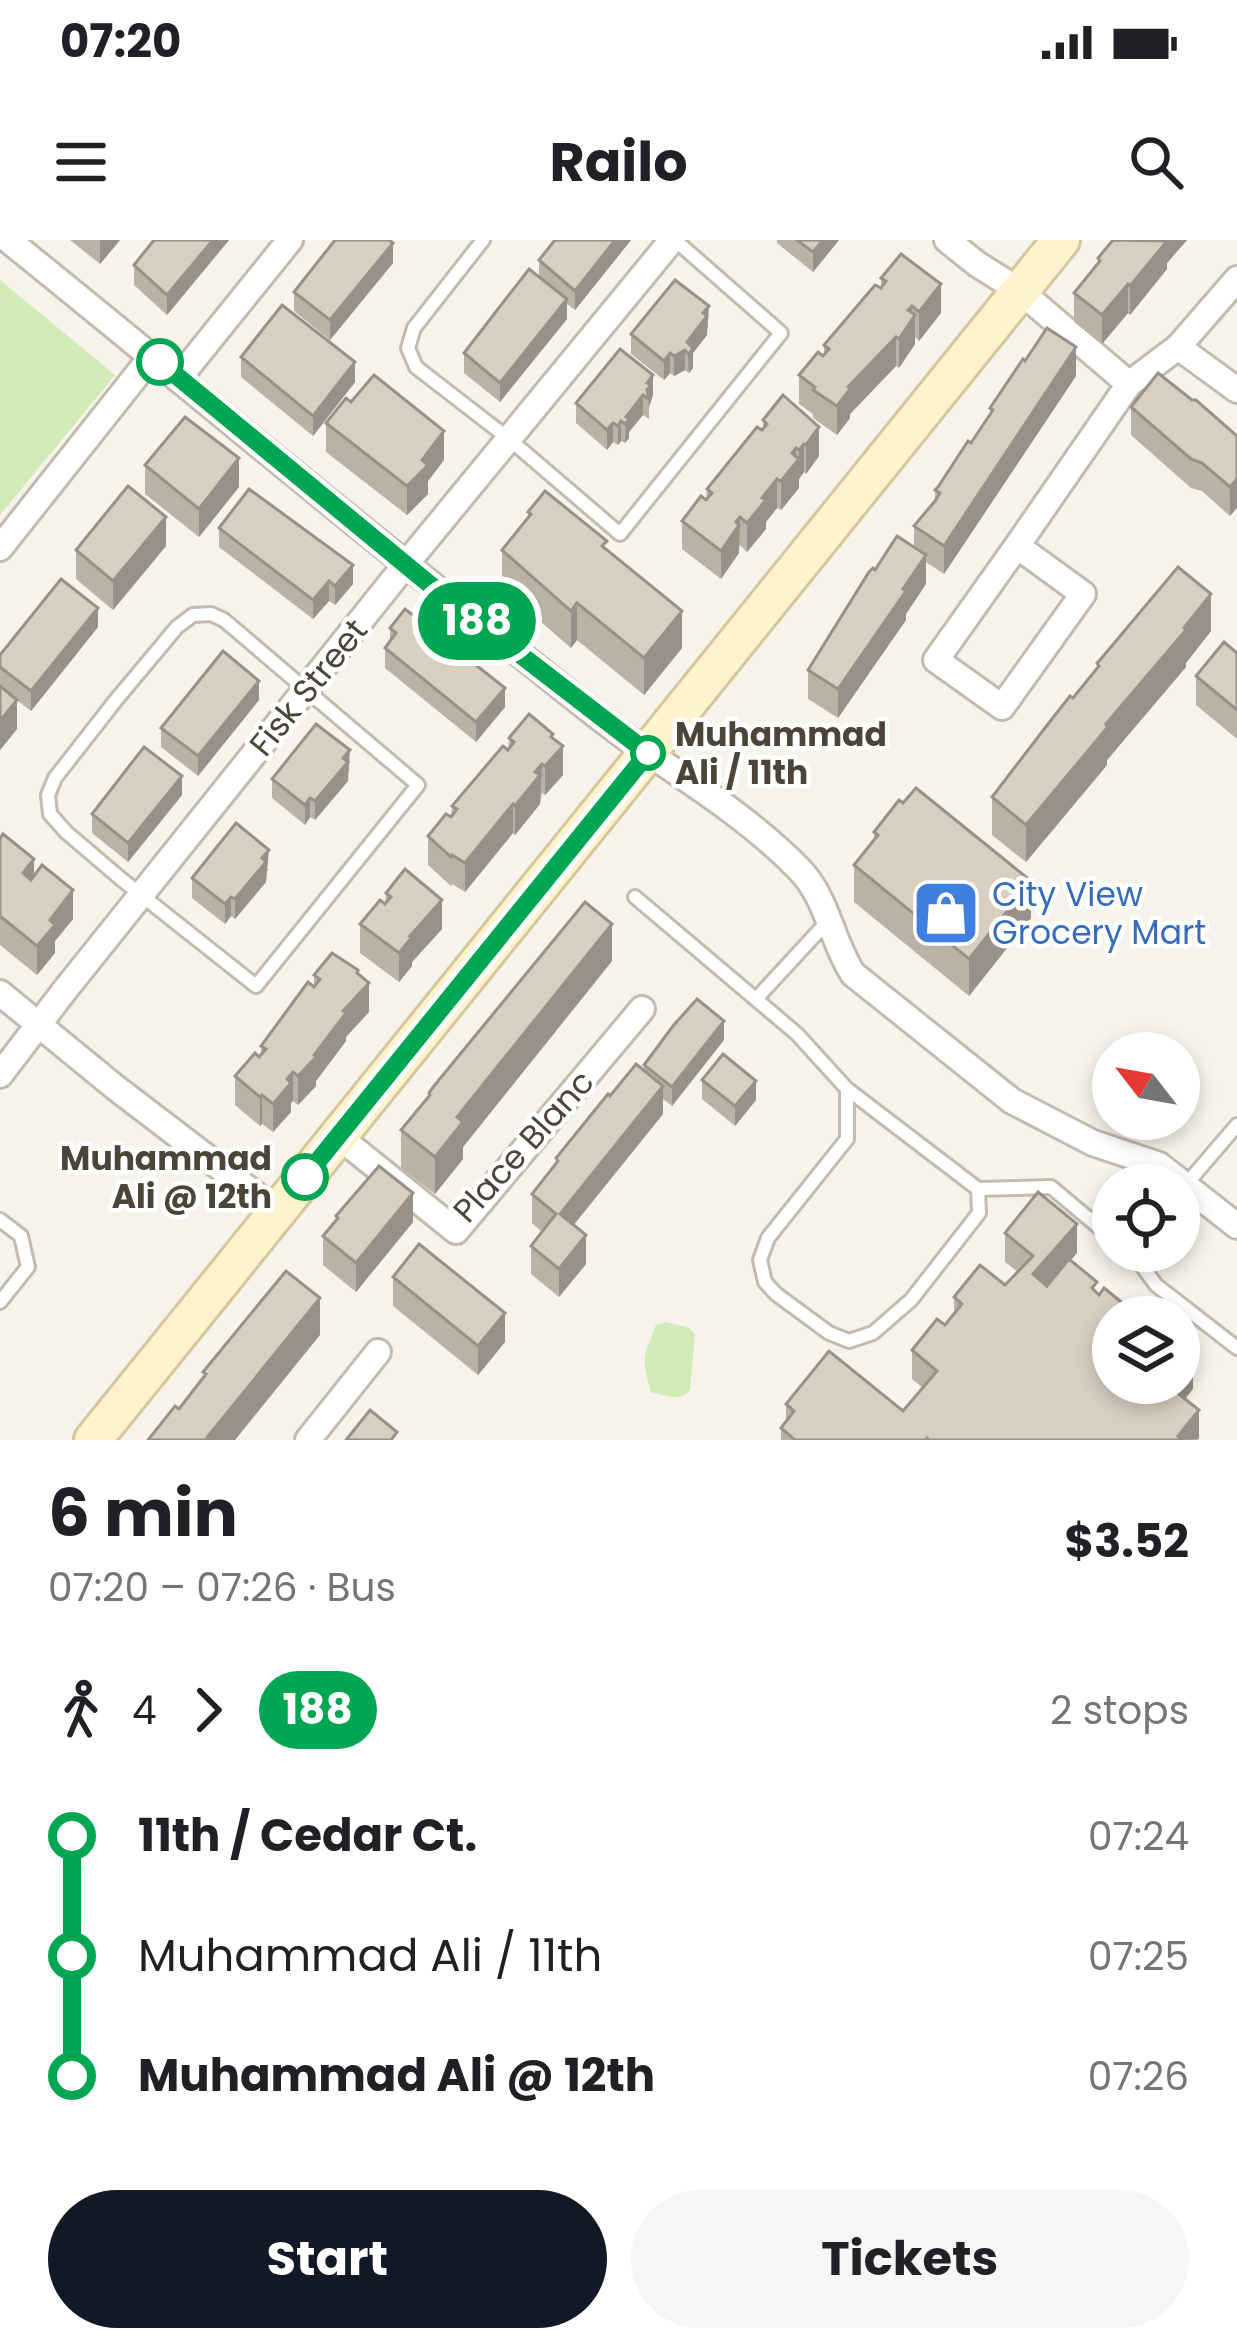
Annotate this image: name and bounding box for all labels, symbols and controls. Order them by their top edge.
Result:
text: 07:20 [60,10,181,73]
text: Railo [549,124,688,200]
icon: menu [48,129,114,195]
icon: search [1123,129,1189,195]
unlabelled marker [138,340,182,384]
line badge: 188 [408,582,546,660]
text: 188 [442,591,512,650]
street label: Fisk Street [238,609,378,766]
place label: Muhammad Ali / 11th [675,711,887,796]
marker: Muhammad Ali / 11th [632,737,664,769]
place label: City View Grocery Mart [992,871,1206,956]
shop icon: City View Grocery Mart [911,878,981,948]
north arrow [1092,1032,1200,1140]
map controls [1092,1032,1200,1404]
street label: Place Blanc [442,1060,605,1233]
place label: Muhammad Ali @ 12th [60,1135,272,1220]
marker: Muhammad Ali @ 12th [283,1155,327,1199]
button: locate [1092,1164,1200,1272]
button: layers [1092,1296,1200,1404]
text: 6 min [48,1467,238,1559]
text: $3.52 [1065,1510,1189,1573]
text: 07:20 – 07:26 · Bus [48,1560,396,1615]
icon: walk [48,1677,114,1743]
icon: forward [175,1677,241,1743]
text: 188 [283,1680,353,1739]
text: 4 [132,1683,157,1738]
text: 2 stops [1050,1683,1189,1738]
text: 11th / Cedar Ct. [138,1804,477,1867]
text: 07:24 [1088,1809,1189,1864]
text: Muhammad Ali / 11th [138,1924,602,1987]
text: 07:25 [1088,1929,1189,1984]
text: Muhammad Ali @ 12th [138,2044,655,2107]
text: 07:26 [1088,2049,1189,2104]
button: Start [48,2190,607,2328]
button: Tickets [631,2190,1189,2328]

